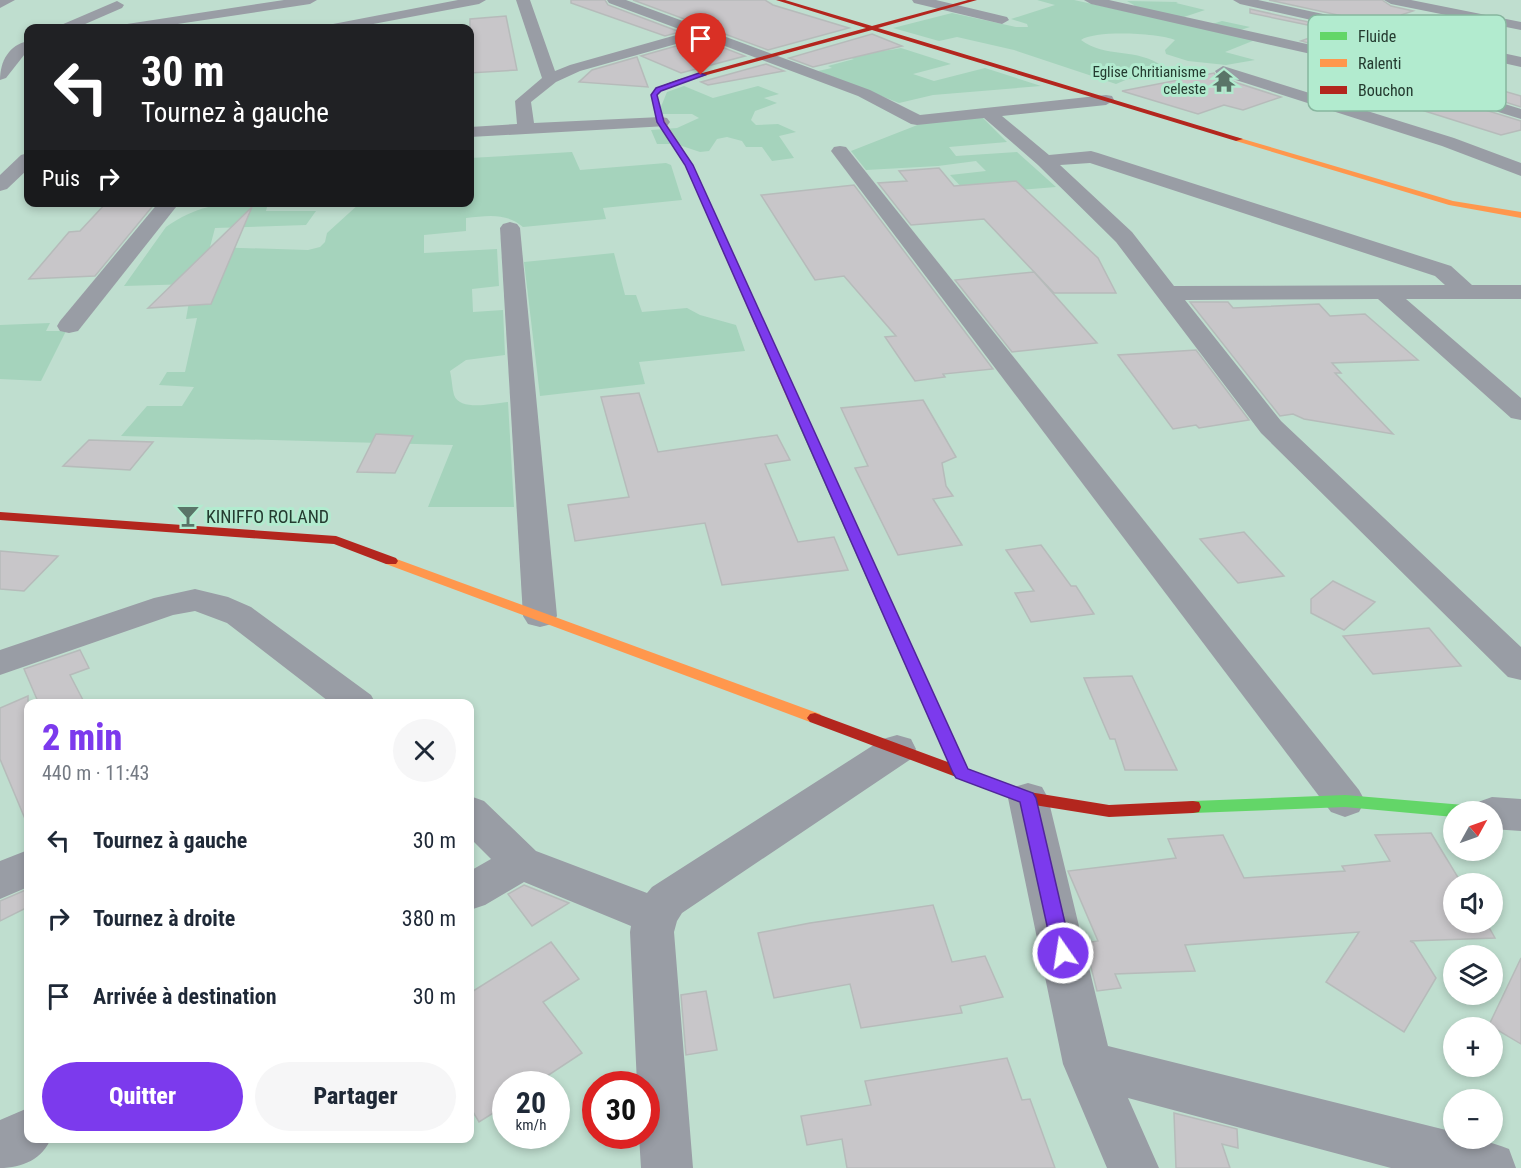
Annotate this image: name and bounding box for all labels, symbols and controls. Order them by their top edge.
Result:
pin [675,13,726,75]
legend [1308,15,1506,111]
icon: arrive [684,22,717,55]
text: Fluide [1358,27,1396,46]
text: 30 m [141,47,224,96]
icon: left [42,48,120,126]
text: Ralenti [1358,54,1401,73]
place label: Eglise Chritianisme celeste [1092,63,1206,98]
temple icon: Eglise Chritianisme celeste [1211,68,1237,94]
text: Bouchon [1358,81,1413,100]
text: Tournez à gauche [141,97,329,129]
icon: right [92,162,125,195]
text: Puis [42,166,80,191]
bar icon: KINIFFO ROLAND [175,503,201,529]
place label: KINIFFO ROLAND [206,506,329,527]
text: 2 min [42,717,122,759]
button: close [393,719,456,782]
text: 440 m · 11:43 [42,761,149,785]
north arrow [1443,801,1503,861]
map controls [1443,801,1503,1149]
icon: left [42,824,75,857]
text: Tournez à gauche [93,828,247,853]
text: 30 m [413,828,456,853]
button: sound [1443,873,1503,933]
icon: right [42,902,75,935]
text: Tournez à droite [93,906,235,931]
text: 380 m [402,906,456,931]
position arrow [1031,921,1095,985]
button: layers [1443,945,1503,1005]
icon: arrive [42,980,75,1013]
text: Arrivée à destination [93,984,277,1009]
text: 30 m [413,984,456,1009]
button: + [1443,1017,1503,1077]
button: Quitter [42,1062,243,1131]
button: Partager [255,1062,456,1131]
speed limit sign: 30 [582,1071,660,1149]
text: 20 [516,1085,546,1120]
button: − [1443,1089,1503,1149]
text: km/h [516,1116,546,1134]

